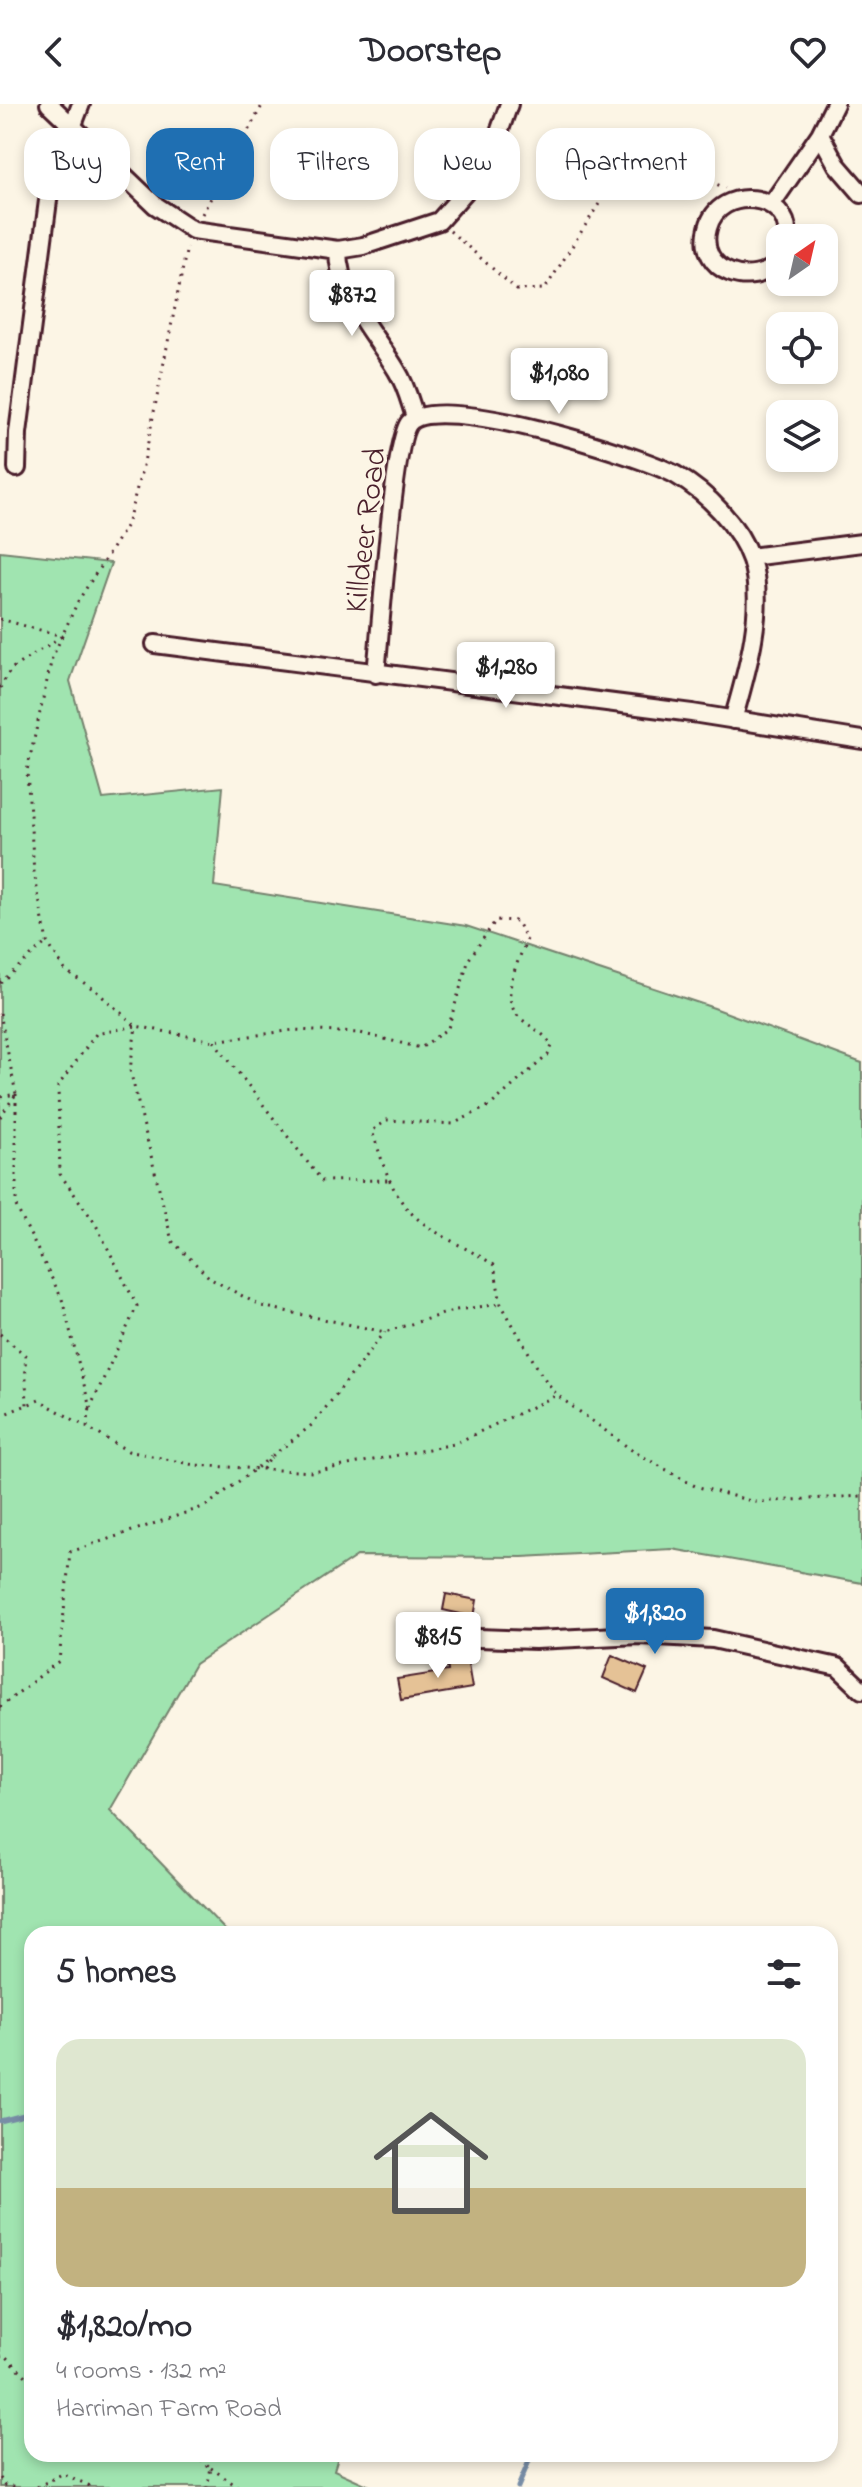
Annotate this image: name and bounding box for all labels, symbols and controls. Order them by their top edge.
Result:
text: Doorstep [360,26,502,79]
icon: back [32,30,76,74]
icon: heart [786,30,830,74]
chip: Buy [24,128,130,200]
chip: Rent [146,128,254,200]
chip: Filters [270,128,398,200]
chip: New [414,128,520,200]
chip: Apartment [536,128,715,200]
north arrow [766,224,838,296]
map controls [766,224,838,472]
pin: $872 [305,270,399,338]
text: $872 [327,277,377,315]
button: locate [766,312,838,384]
pin: $1,080 [494,348,624,416]
text: $1,080 [529,355,589,393]
button: layers [766,400,838,472]
street label: Killdeer Road [334,445,401,616]
pin: $1,280 [441,642,571,710]
text: $1,280 [475,649,537,687]
pin: $1,820 [590,1588,720,1656]
text: $1,820 [624,1595,686,1633]
pin: $815 [391,1612,485,1680]
text: $815 [414,1619,462,1657]
text: 5 homes [56,1949,177,1999]
icon: filters [762,1952,806,1996]
icon: home [359,2091,503,2235]
text: $1,820/mo [56,2303,192,2353]
text: 4 rooms · 132 m² [56,2353,227,2391]
text: Harriman Farm Road [56,2391,282,2429]

